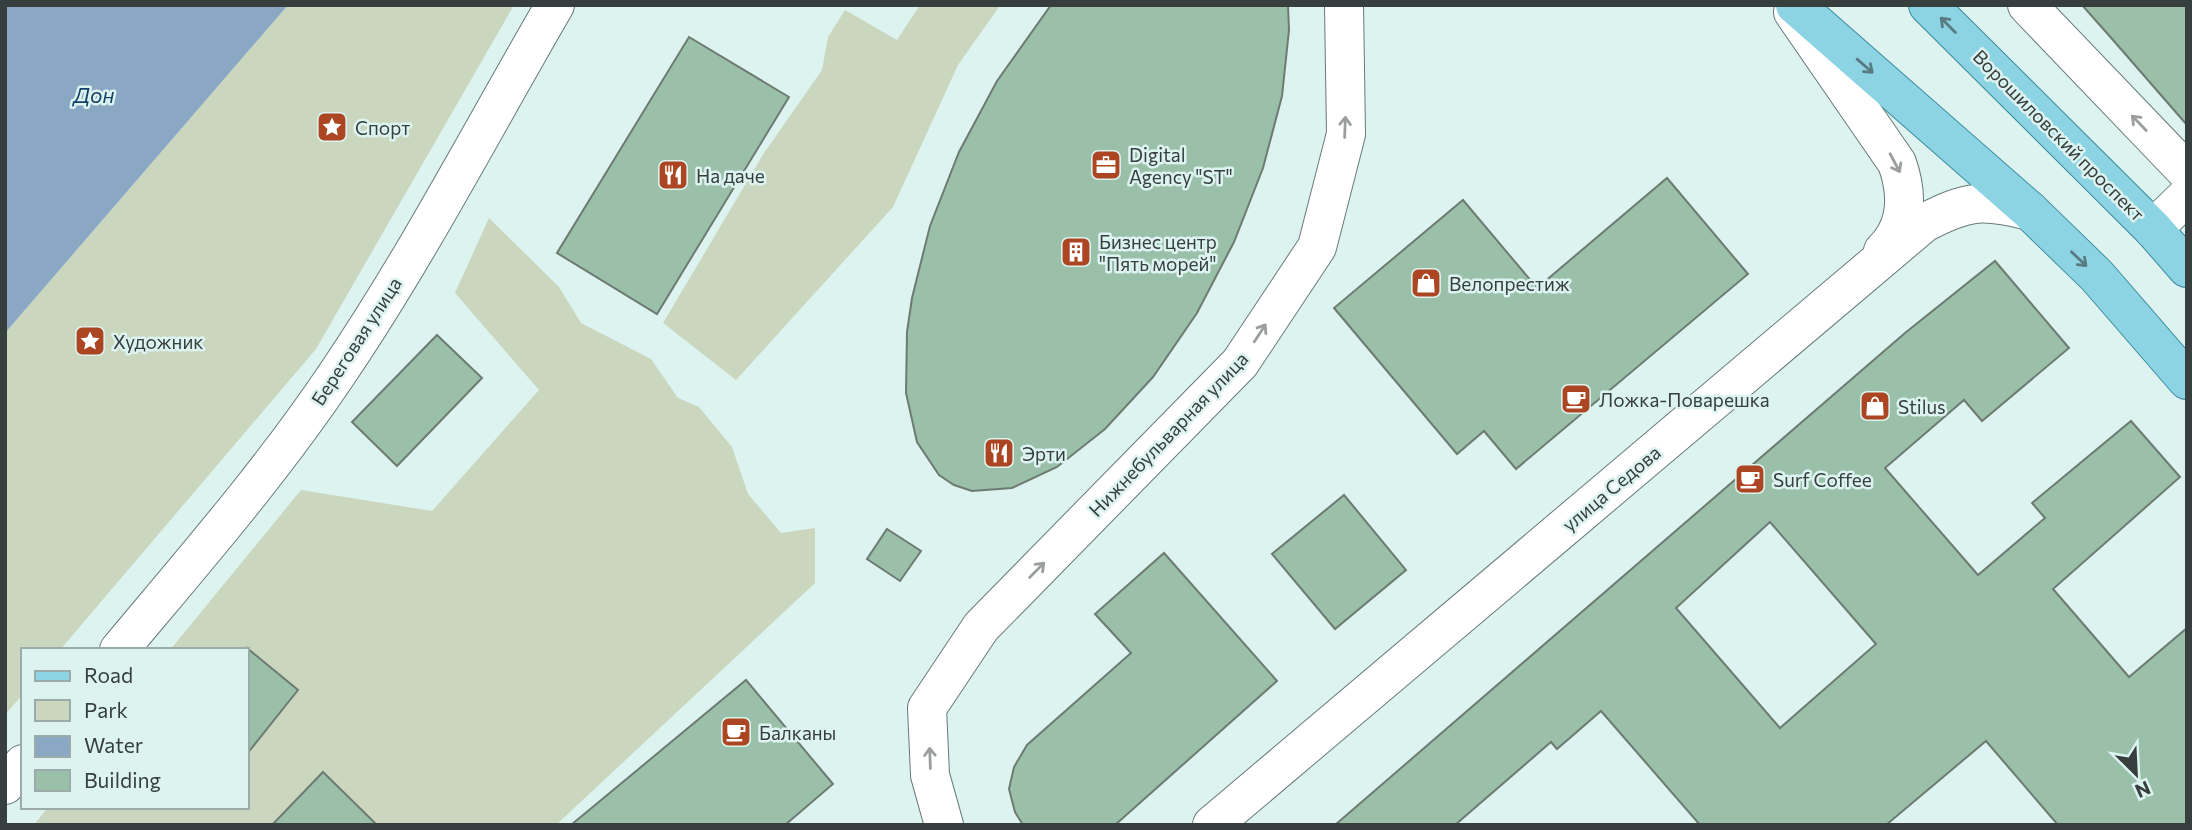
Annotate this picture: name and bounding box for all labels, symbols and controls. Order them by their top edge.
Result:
one-way arrow [1939,17,1956,34]
street label: Ворошиловский проспект [1969,45,2149,225]
one-way arrow [1856,58,1874,74]
water label: Дон [72,82,115,107]
place icon: Спорт [315,110,349,144]
one-way arrow [1339,115,1352,138]
one-way arrow [2130,115,2147,132]
place label: Спорт [355,116,410,139]
place label: Digital Agency "ST" [1129,143,1233,188]
office icon: Digital Agency "ST" [1089,148,1123,182]
one-way arrow [1889,152,1903,172]
restaurant icon: На даче [656,158,690,192]
place label: На даче [696,164,765,187]
place label: Бизнес центр "Пять морей" [1099,230,1217,275]
building icon: Бизнес центр "Пять морей" [1059,235,1093,269]
one-way arrow [2070,250,2087,267]
shop icon: Велопрестиж [1409,266,1443,300]
place label: Велопрестиж [1449,272,1570,295]
street label: Береговая улица [306,273,406,409]
place icon: Художник [73,324,107,358]
one-way arrow [1253,324,1267,344]
place label: Художник [113,330,203,353]
street label: Нижнебульварная улица [1083,347,1253,521]
cafe icon: Ложка-Поварешка [1559,382,1593,416]
place label: Ложка-Поварешка [1599,388,1770,411]
shop icon: Stilus [1858,389,1892,423]
place label: Stilus [1898,395,1946,418]
restaurant icon: Эрти [982,436,1016,470]
street label: улица Седова [1557,440,1665,536]
place label: Эрти [1022,442,1066,465]
cafe icon: Surf Coffee [1733,462,1767,496]
place label: Surf Coffee [1773,468,1872,491]
one-way arrow [1028,562,1045,579]
legend [21,648,248,809]
text: Road [84,662,133,687]
text: Park [84,697,128,722]
cafe icon: Балканы [719,715,753,749]
place label: Балканы [759,721,836,744]
text: Water [84,732,143,757]
north arrow [2101,739,2171,809]
one-way arrow [923,747,936,770]
text: Building [84,767,161,792]
text: N [2132,777,2154,803]

